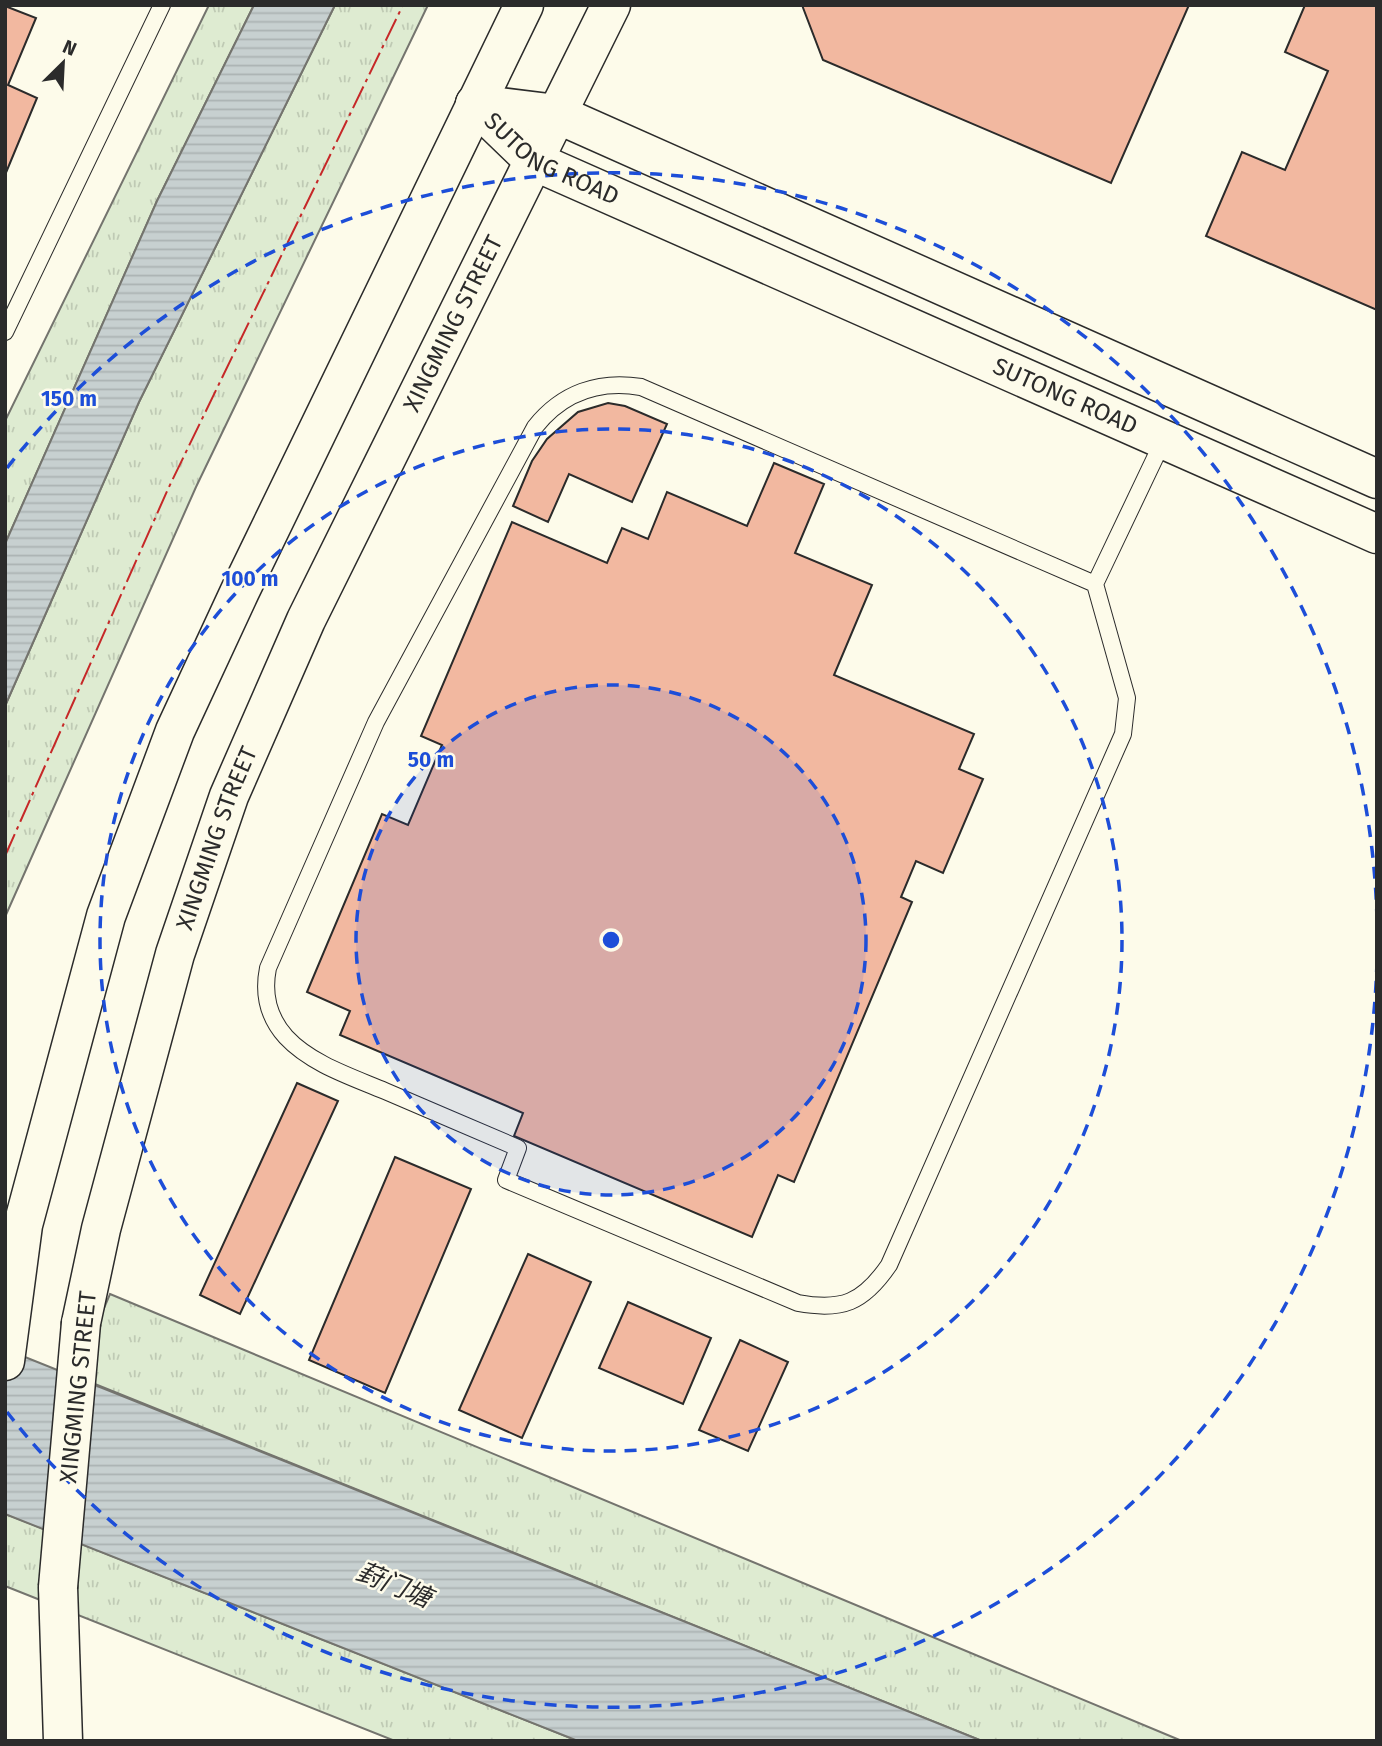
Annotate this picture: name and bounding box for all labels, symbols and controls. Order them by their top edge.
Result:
north arrow [28,28,98,98]
text: N [59,35,80,61]
street label: SUTONG ROAD [479,107,623,211]
street label: XINGMING STREET [398,230,509,416]
street label: SUTONG ROAD [989,352,1142,440]
text: 150 m [41,386,97,412]
text: 100 m [221,566,279,592]
street label: XINGMING STREET [170,742,263,933]
text: 50 m [408,747,454,773]
centre of rings [599,928,623,952]
street label: XINGMING STREET [54,1289,102,1484]
water label: 葑门塘 [352,1556,440,1615]

